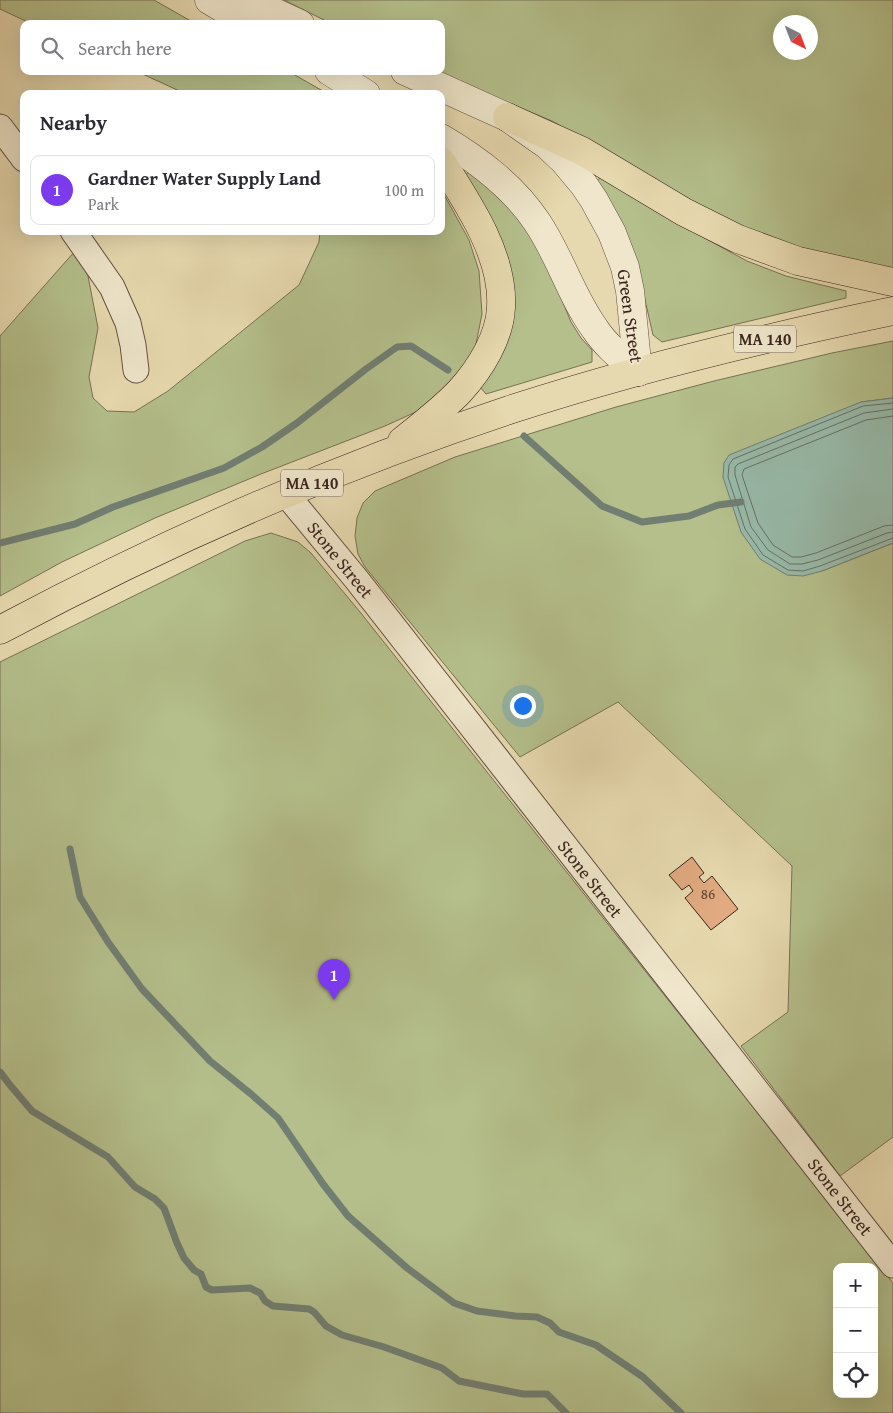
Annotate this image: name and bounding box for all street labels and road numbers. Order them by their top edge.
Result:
street label: Green Street [611,267,651,365]
road number: MA 140 [734,326,796,352]
road number: MA 140 [281,469,343,496]
street label: Stone Street [301,515,380,605]
street label: Stone Street [551,834,630,924]
street label: Stone Street [801,1152,880,1242]

